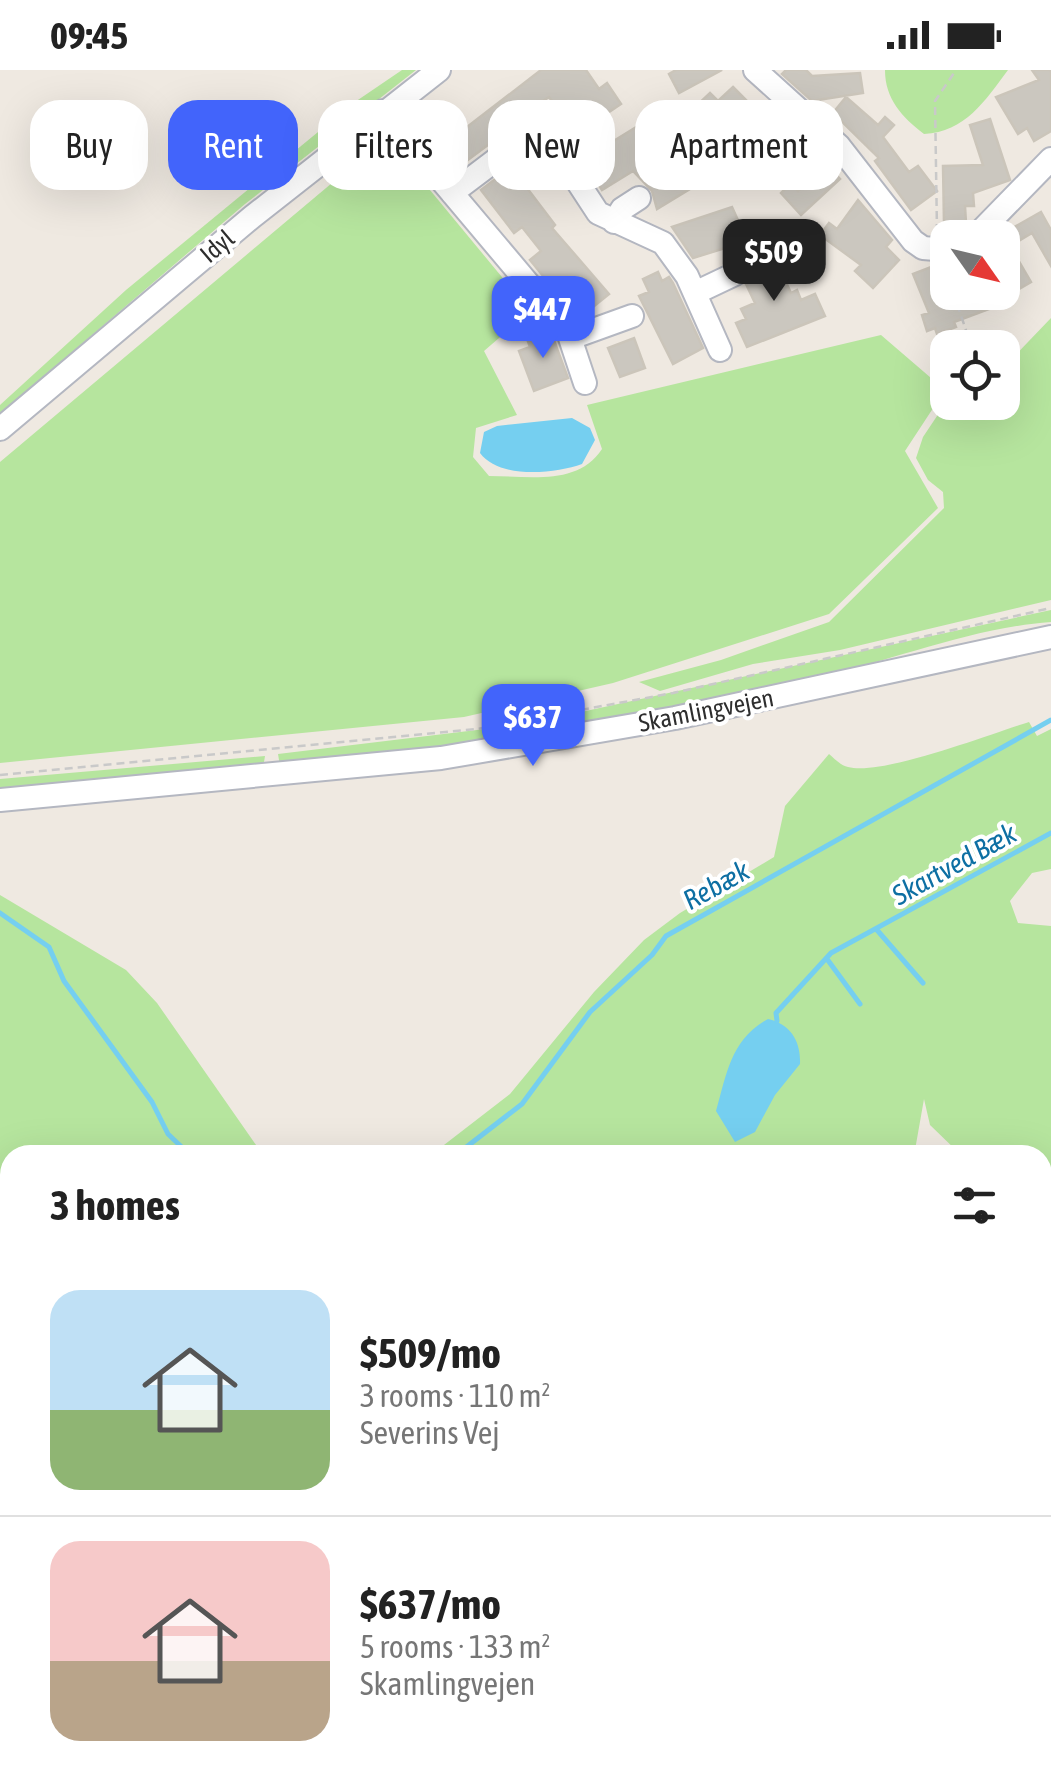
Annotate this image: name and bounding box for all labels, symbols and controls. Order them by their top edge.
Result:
text: 09:45 [50,14,128,57]
chip: Buy [30,100,148,190]
chip: Rent [168,100,298,190]
chip: Filters [318,100,468,190]
chip: New [488,100,615,190]
chip: Apartment [635,100,843,190]
pin: $509 [715,219,833,304]
north arrow [930,220,1020,310]
map controls [930,220,1020,420]
street label: Idyl [195,224,240,268]
text: $509 [745,233,803,270]
pin: $447 [484,276,602,361]
text: $447 [514,290,572,327]
button: locate [930,330,1020,420]
street label: Skamlingvejen [636,683,776,737]
pin: $637 [474,684,592,769]
text: $637 [504,698,562,735]
water label: Skartved Bæk [885,816,1022,912]
water label: Rebæk [677,854,755,916]
icon: filters [947,1178,1002,1233]
text: 3 homes [50,1181,180,1229]
text: $509/mo [360,1329,501,1377]
icon: home [130,1330,250,1450]
text: 3 rooms · 110 m² [360,1377,550,1414]
text: Severins Vej [360,1414,500,1451]
text: $637/mo [360,1580,501,1628]
icon: home [130,1581,250,1701]
text: 5 rooms · 133 m² [360,1628,550,1665]
text: Skamlingvejen [360,1665,535,1702]

